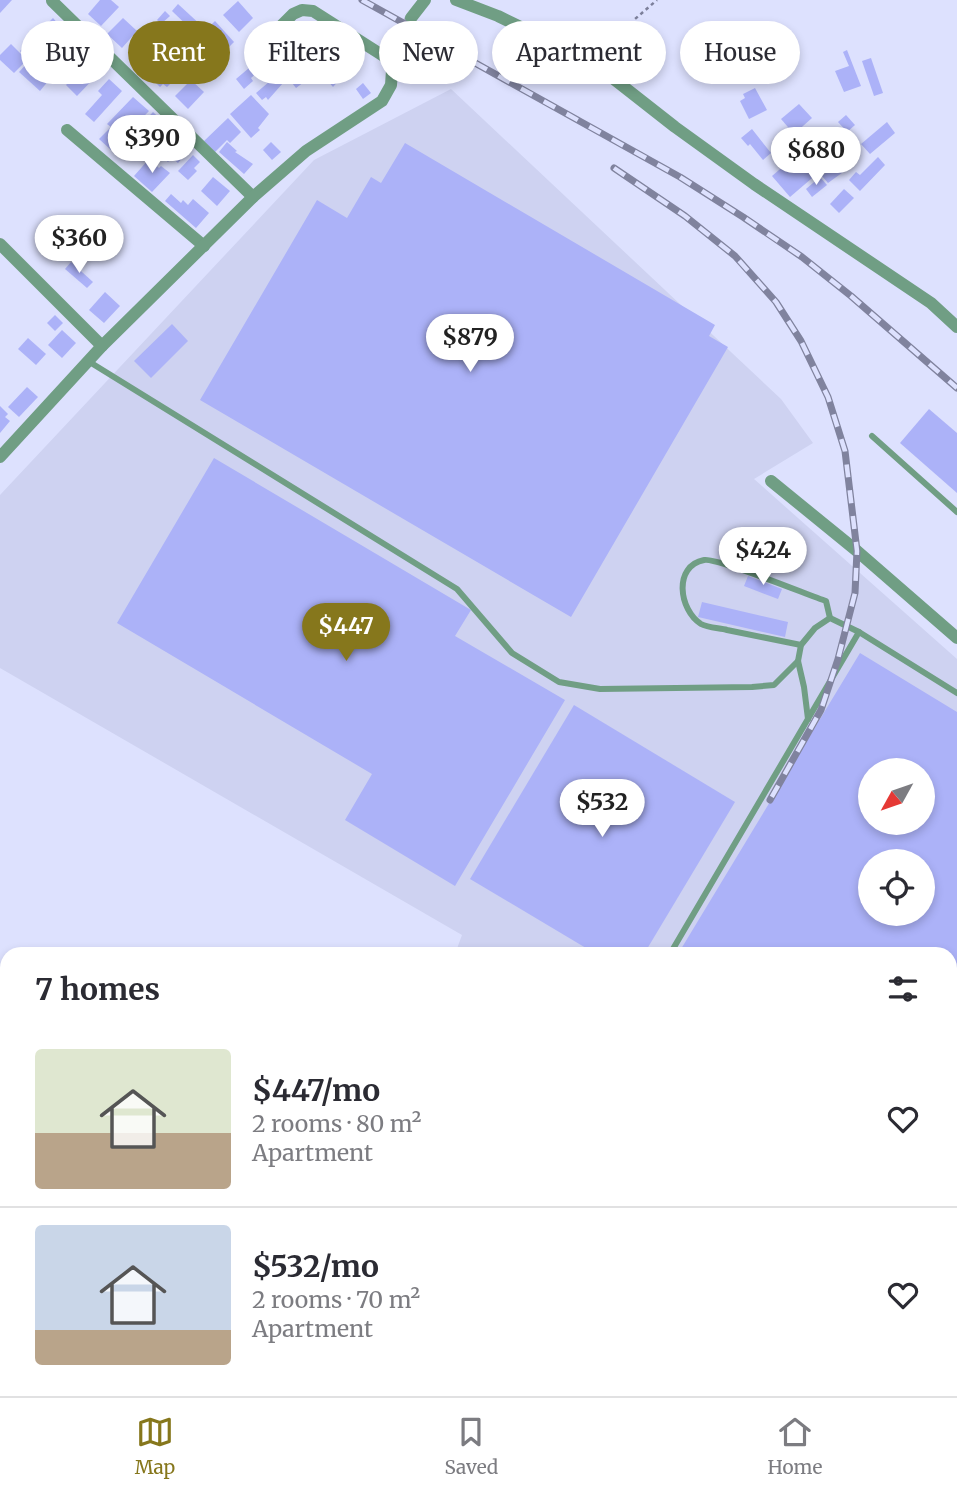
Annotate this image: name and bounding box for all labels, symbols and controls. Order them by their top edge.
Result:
chip: Buy [21,21,114,84]
chip: Rent [128,21,230,84]
chip: Filters [244,21,365,84]
chip: New [379,21,478,84]
chip: Apartment [492,21,666,84]
chip: House [680,21,800,84]
pin: $390 [111,116,193,175]
text: $390 [124,123,180,152]
pin: $680 [775,128,857,187]
text: $680 [787,135,845,164]
pin: $360 [38,216,120,275]
text: $360 [51,223,107,252]
pin: $879 [429,314,511,374]
text: $879 [442,322,498,351]
pin: $424 [722,528,804,587]
text: $424 [735,535,791,564]
pin: $447 [305,604,387,663]
text: $447 [318,611,374,640]
north arrow [858,758,934,835]
map controls [858,758,935,926]
pin: $532 [561,780,643,839]
text: $532 [576,787,628,816]
button: locate [858,849,935,926]
text: 7 homes [35,970,160,1008]
icon: filters [884,970,922,1008]
text: $447/mo [252,1071,380,1109]
icon: home [91,1077,175,1161]
icon: heart [884,1100,922,1138]
text: 2 rooms · 80 m² [252,1109,421,1138]
text: Apartment [252,1138,373,1167]
text: $532/mo [252,1247,379,1285]
icon: home [91,1253,175,1337]
icon: heart [884,1276,922,1314]
text: 2 rooms · 70 m² [252,1285,420,1314]
text: Apartment [252,1314,373,1343]
tab: Map [135,1413,175,1479]
tab: Saved [444,1413,498,1479]
tab: Home [768,1413,822,1479]

